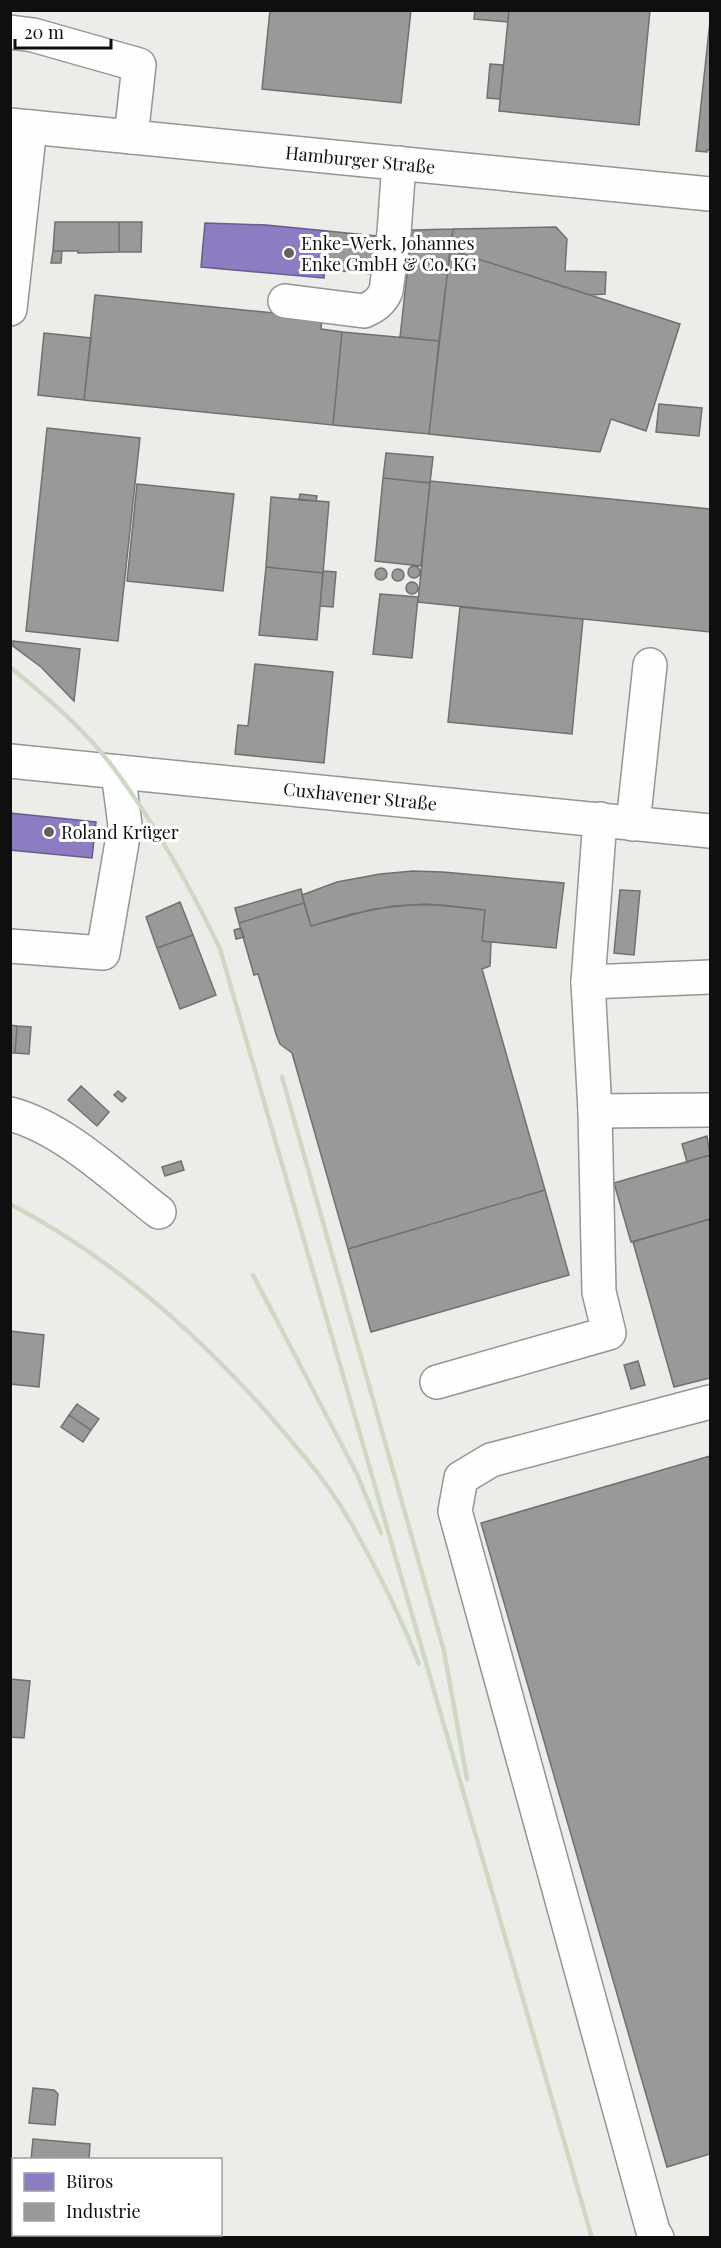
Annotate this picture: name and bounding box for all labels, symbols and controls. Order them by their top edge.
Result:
scale bar [15,12,111,50]
text: 20 m [24,20,64,44]
street label: Hamburger Straße [284,140,436,179]
place label: Enke-Werk, Johannes Enke GmbH & Co. KG [301,231,477,276]
marker: Enke-Werk, Johannes Enke GmbH & Co. KG [282,246,296,260]
street label: Cuxhavener Straße [282,776,438,816]
place label: Roland Krüger [61,820,179,844]
marker: Roland Krüger [42,825,56,839]
legend [12,2158,222,2236]
text: Büros [66,2169,113,2193]
text: Industrie [66,2199,141,2223]

